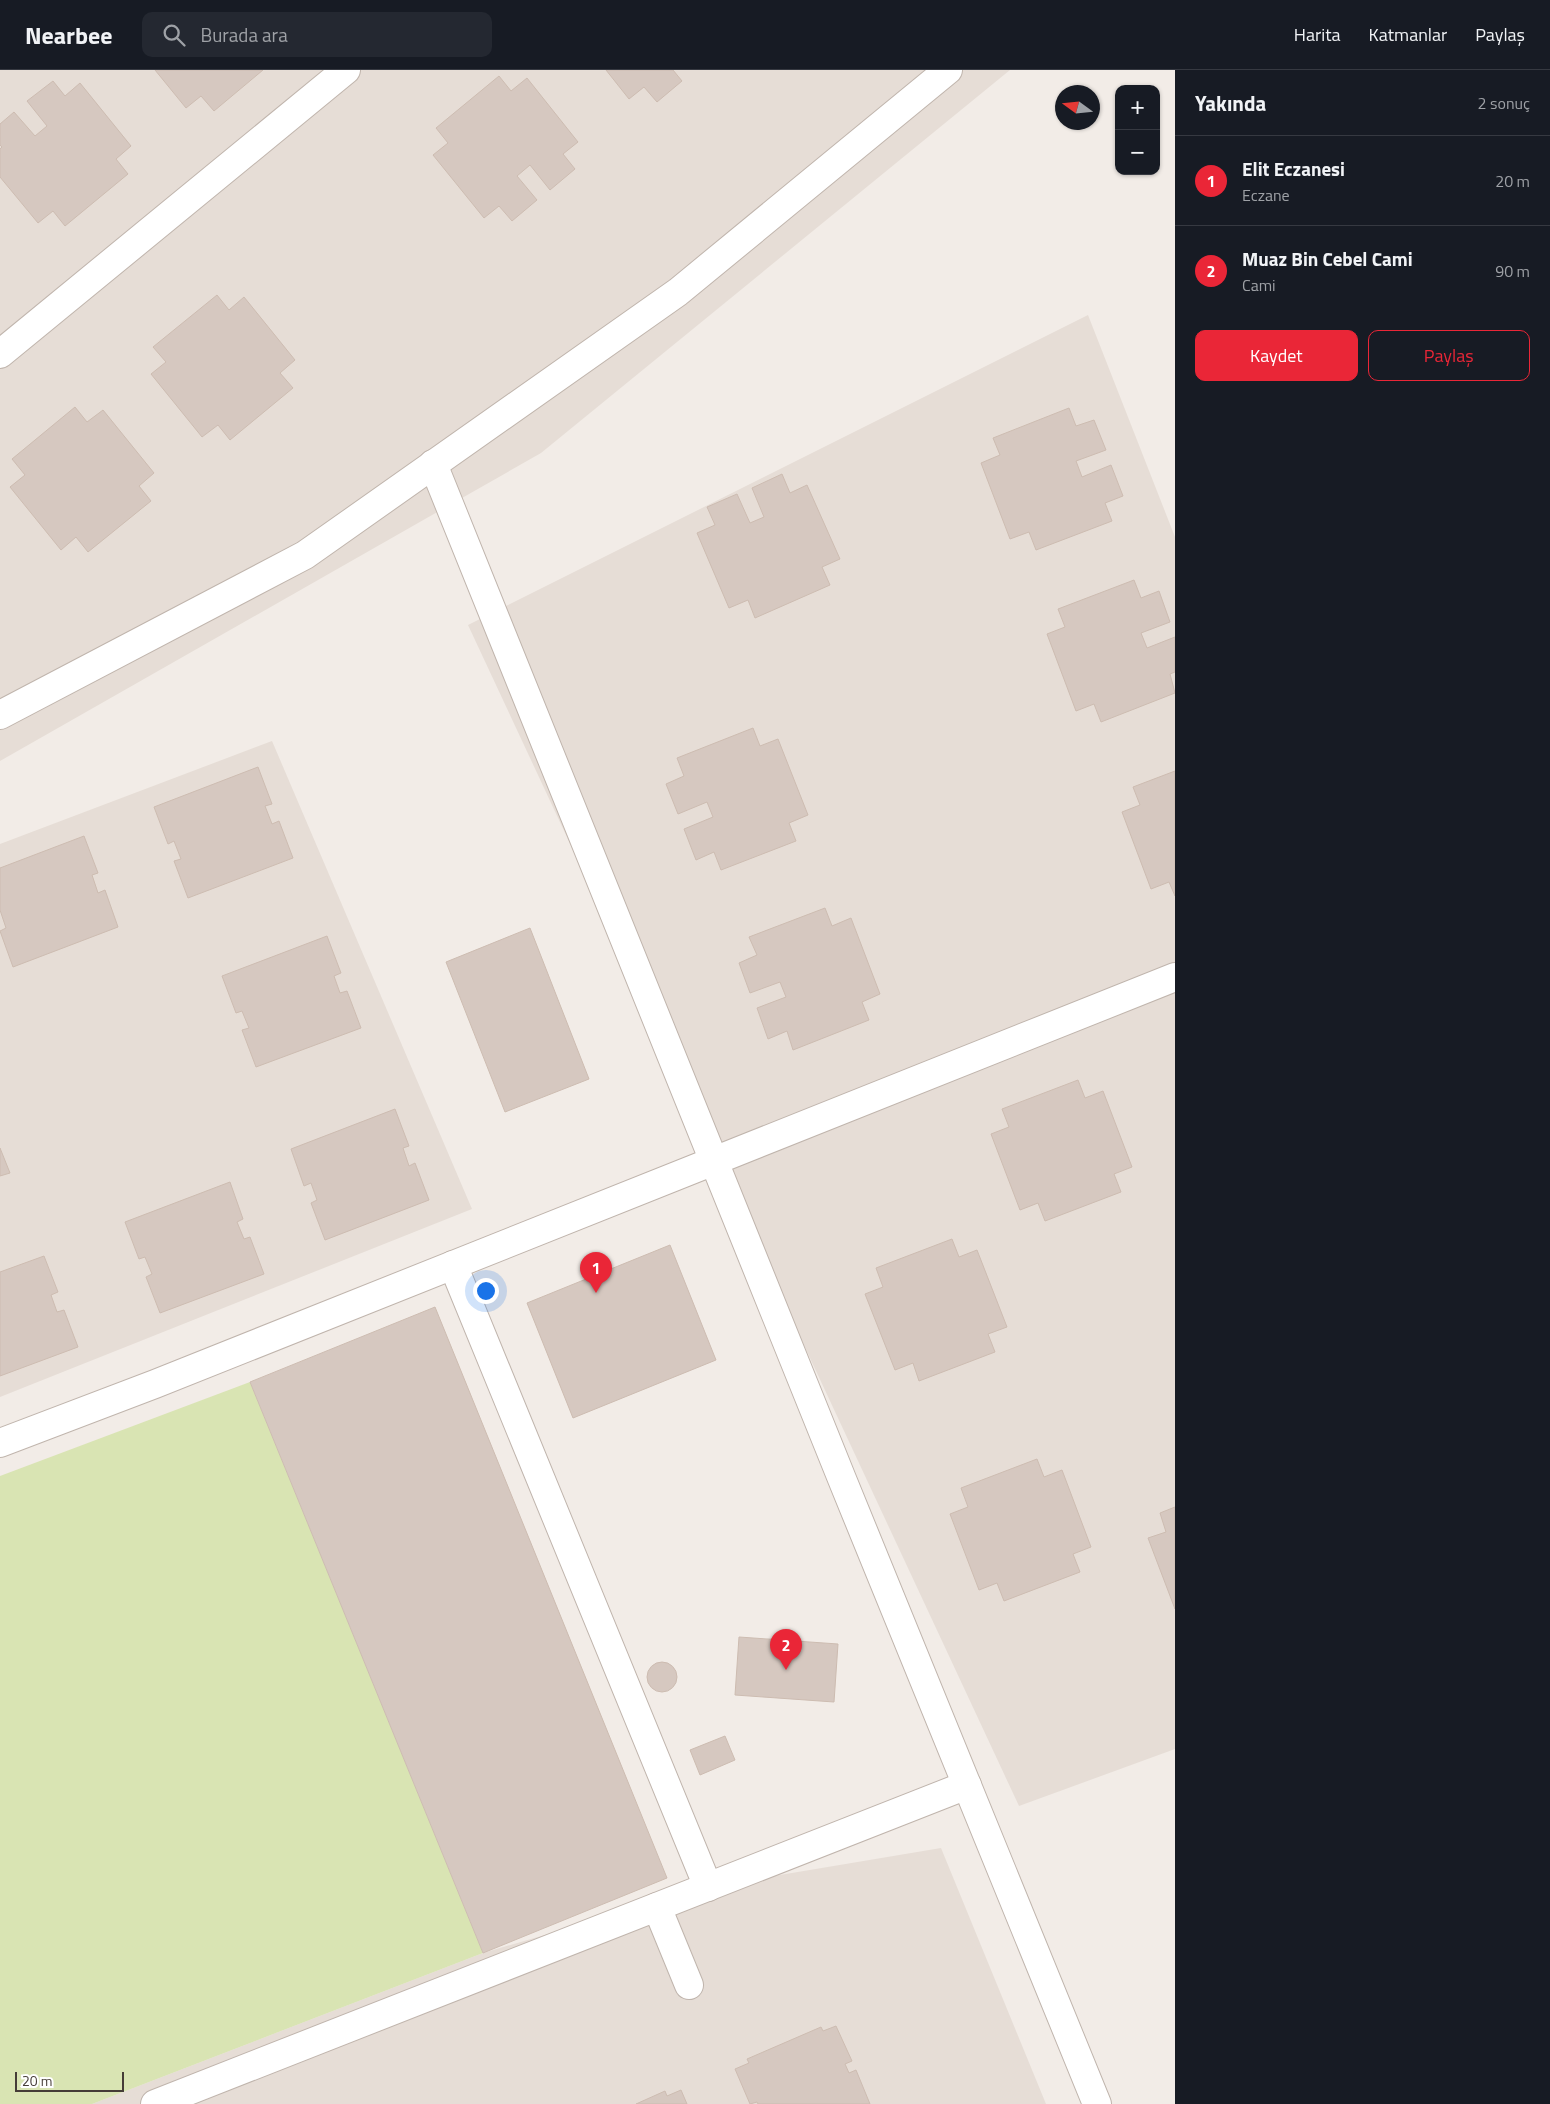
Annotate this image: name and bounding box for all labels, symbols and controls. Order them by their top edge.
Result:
search box [142,12,492,57]
text: Nearbee [25,17,112,53]
text: Burada ara [200,20,288,49]
icon: search [160,21,188,49]
text: Harita [1294,21,1341,48]
text: Katmanlar [1369,21,1447,48]
text: Paylaş [1475,21,1525,48]
north arrow [1055,85,1100,130]
map controls [1115,85,1160,175]
button: + [1115,85,1160,130]
text: Yakında [1195,87,1266,119]
text: 2 sonuç [1478,91,1530,115]
button: − [1115,130,1160,175]
text: Elit Eczanesi [1242,154,1345,183]
text: 1 [1207,169,1215,193]
text: 20 m [1495,169,1530,193]
text: Eczane [1242,183,1290,207]
text: Muaz Bin Cebel Cami [1242,244,1413,273]
text: 2 [1207,259,1215,283]
text: 90 m [1495,259,1530,283]
text: Cami [1242,273,1276,297]
button: Kaydet [1195,330,1358,381]
button: Paylaş [1368,330,1530,381]
pin: 1 [580,1252,612,1293]
your location [473,1278,499,1304]
pin: 2 [770,1629,802,1670]
scale bar [15,2069,124,2092]
text: 20 m [22,2070,52,2091]

